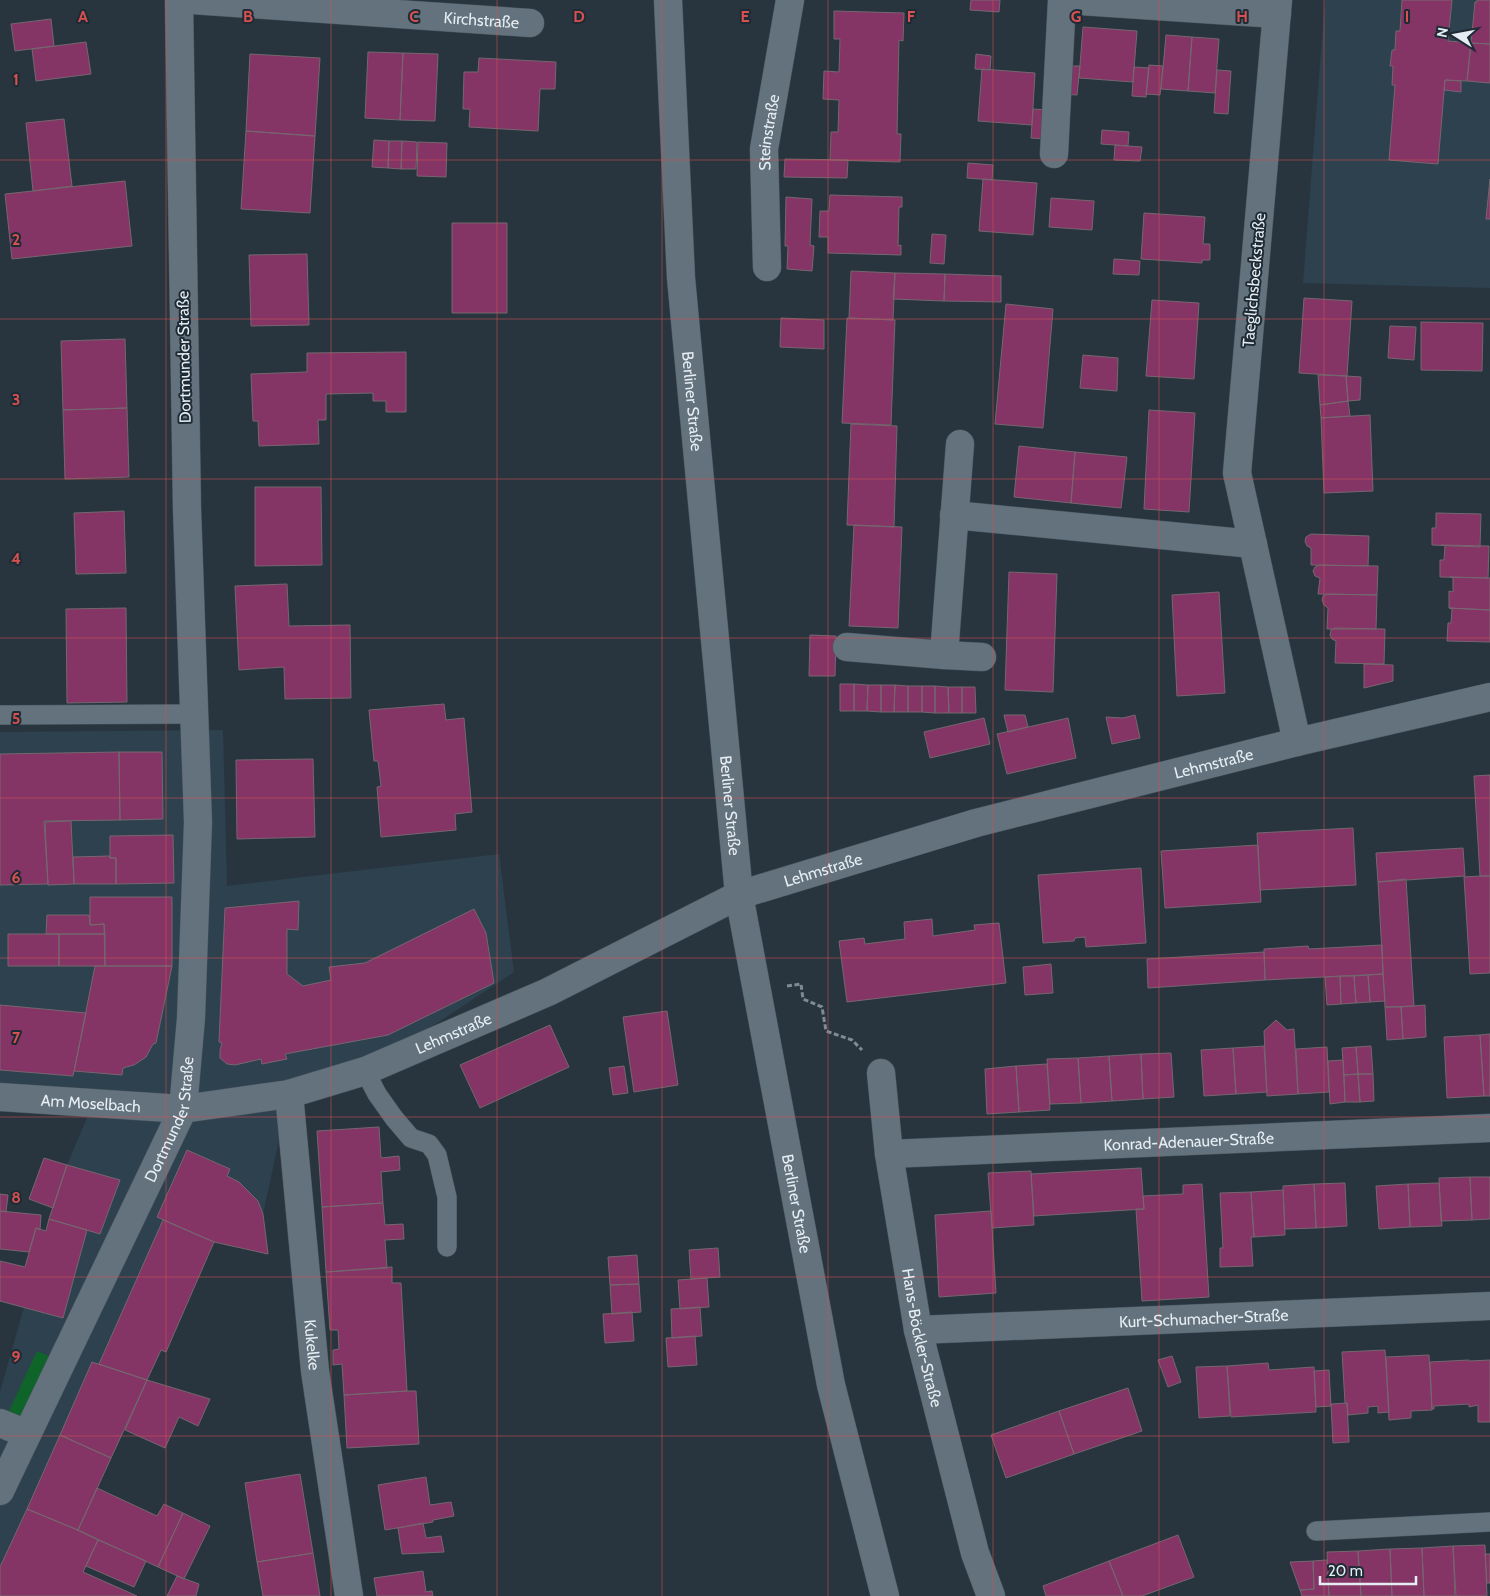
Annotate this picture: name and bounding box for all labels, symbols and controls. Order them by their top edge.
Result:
text: A [78,7,88,26]
text: B [243,7,253,26]
text: C [409,7,419,26]
text: D [573,7,585,26]
text: E [740,7,750,26]
text: F [907,7,916,26]
text: G [1071,7,1081,26]
text: H [1236,7,1248,26]
text: I [1405,7,1409,26]
street label: Kirchstraße [443,8,520,32]
north arrow [1430,10,1480,60]
text: N [1432,26,1452,39]
text: 1 [13,70,19,89]
street label: Steinstraße [754,93,783,171]
street label: Taeglichsbeckstraße [1239,212,1269,348]
text: 2 [12,230,20,249]
street label: Dortmunder Straße [173,291,195,423]
street label: Berliner Straße [678,350,707,452]
text: 3 [12,390,20,409]
text: 4 [11,549,21,568]
text: 5 [12,709,20,728]
street label: Lehmstraße [1172,744,1255,782]
street label: Berliner Straße [716,755,745,856]
street label: Lehmstraße [781,849,864,890]
text: 6 [12,868,21,887]
street label: Lehmstraße [412,1008,494,1058]
text: 7 [12,1028,21,1047]
street label: Dortmunder Straße [140,1056,197,1185]
street label: Am Moselbach [40,1090,141,1116]
street label: Konrad-Adenauer-Straße [1103,1128,1274,1154]
street label: Berliner Straße [778,1153,816,1255]
text: 8 [11,1188,21,1207]
street label: Hans-Böckler-Straße [898,1267,947,1409]
street label: Kurt-Schumacher-Straße [1119,1305,1289,1331]
street label: Kukelke [301,1319,324,1371]
text: 9 [12,1347,21,1366]
scale bar [1320,1554,1416,1586]
text: 20 m [1328,1562,1363,1580]

